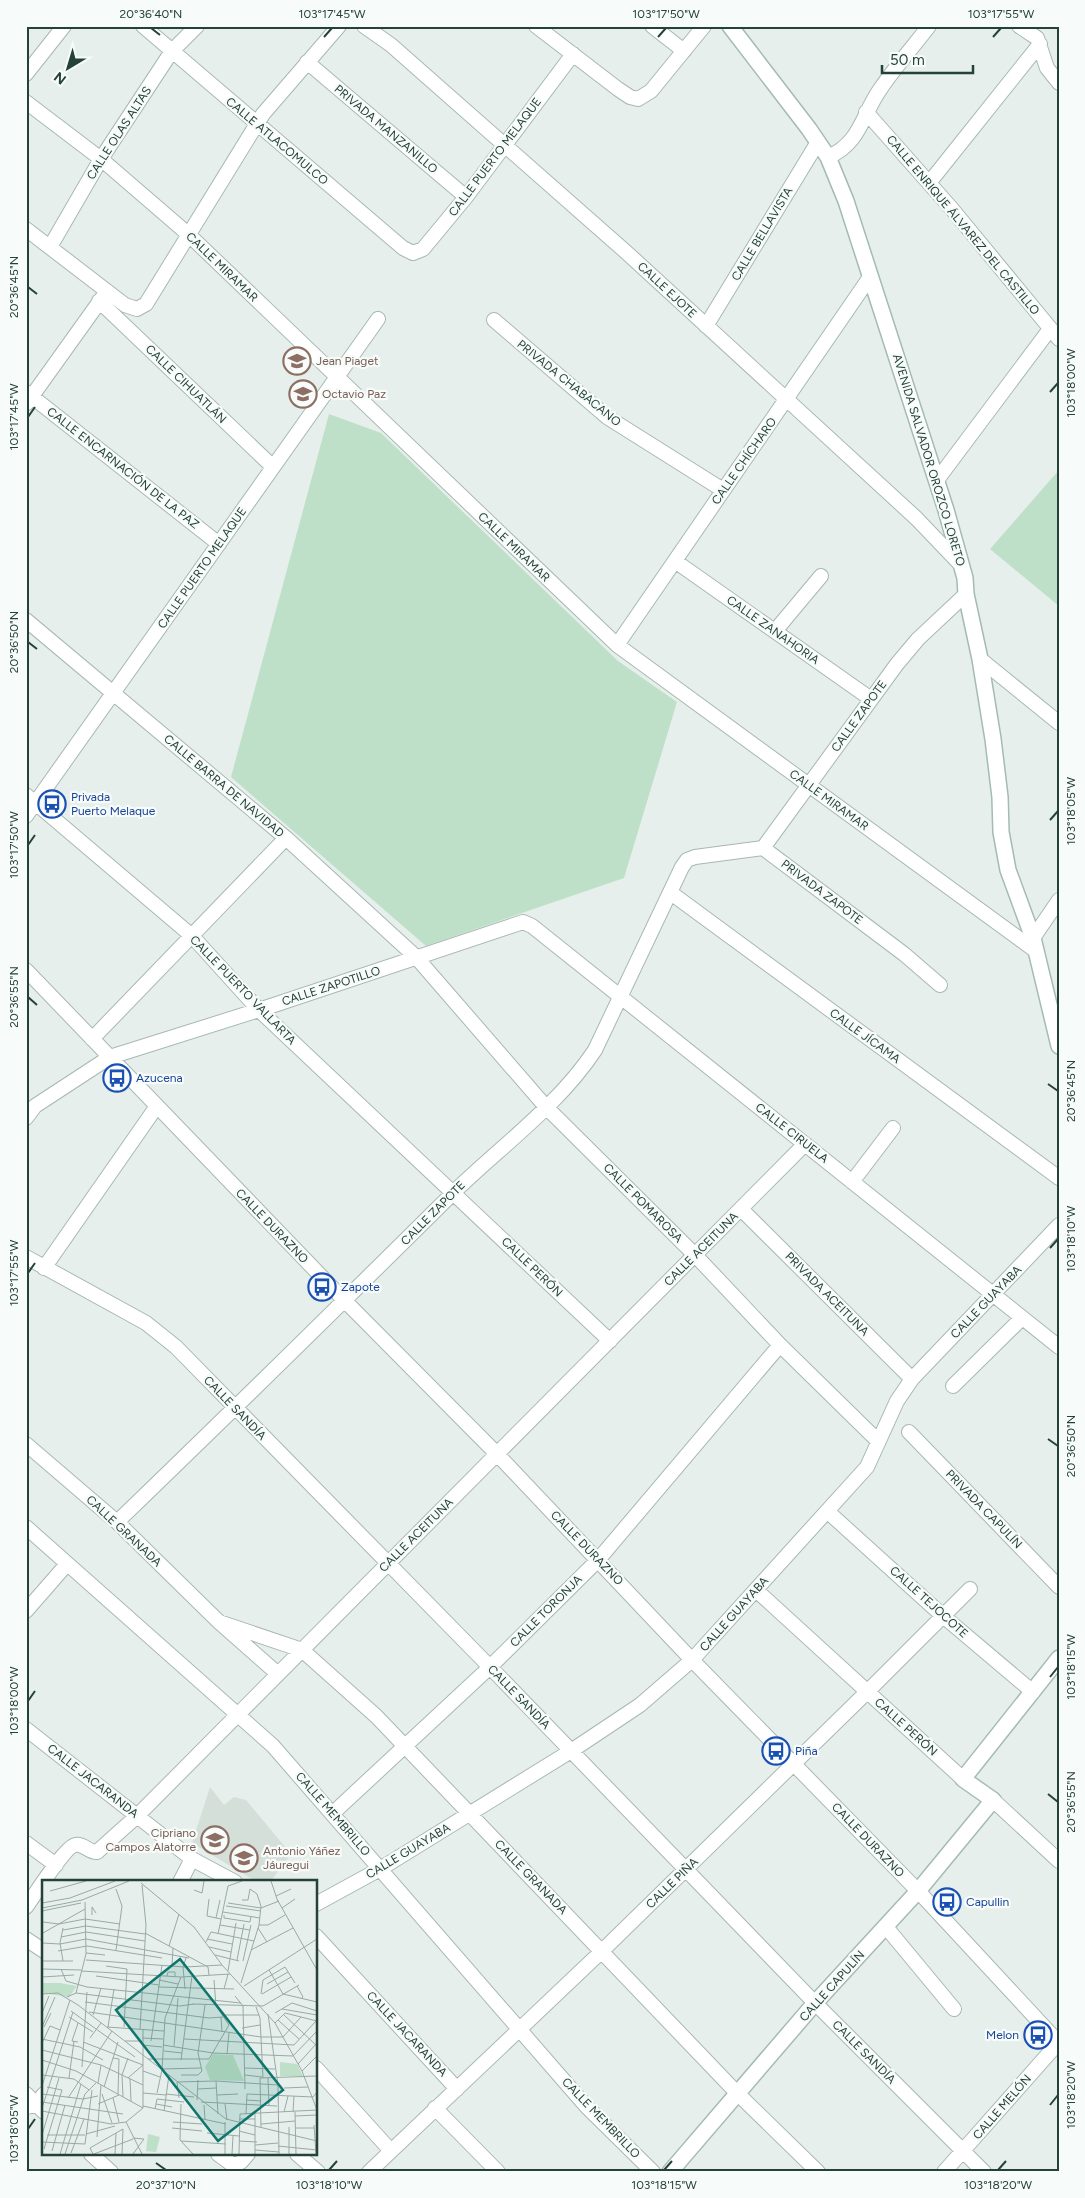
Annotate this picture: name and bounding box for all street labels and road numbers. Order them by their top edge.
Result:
street label: PRIVADA MANZANILLO [332,82,440,176]
street label: CALLE OLAS ALTAS [84,84,154,182]
street label: CALLE ATLACOMULCO [223,94,331,188]
street label: CALLE PUERTO MELAQUE [446,95,544,219]
street label: CALLE ENRIQUE ÁLVAREZ DEL CASTILLO [884,132,1042,318]
street label: CALLE BELLAVISTA [729,185,795,283]
street label: CALLE MIRAMAR [183,229,261,305]
street label: CALLE EJOTE [635,259,699,321]
street label: PRIVADA CHABACANO [514,337,624,429]
street label: CALLE CIHUATLÁN [143,342,229,426]
street label: AVENIDA SALVADOR OROZCO LORETO [890,352,968,568]
street label: CALLE ENCARNACIÓN DE LA PAZ [44,404,202,532]
street label: CALLE CHÍCHARO [709,415,779,507]
street label: CALLE PUERTO MELAQUE [155,505,249,631]
street label: CALLE MIRAMAR [475,509,553,585]
street label: CALLE ZANAHORIA [724,593,822,667]
street label: CALLE ZAPOTE [828,677,890,755]
street label: CALLE BARRA DE NAVIDAD [161,732,287,840]
street label: CALLE MIRAMAR [787,767,871,833]
street label: PRIVADA ZAPOTE [778,857,866,927]
street label: CALLE PUERTO VALLARTA [187,933,299,1047]
street label: CALLE ZAPOTILLO [280,963,382,1009]
street label: CALLE JÍCAMA [827,1006,903,1066]
street label: CALLE CIRUELA [753,1100,831,1166]
street label: CALLE POMAROSA [601,1161,685,1245]
street label: CALLE ZAPOTE [398,1178,468,1248]
street label: CALLE DURAZNO [233,1186,311,1266]
street label: CALLE ACEITUNA [661,1209,741,1289]
street label: CALLE PERÓN [499,1234,565,1300]
street label: PRIVADA ACEITUNA [782,1249,872,1339]
street label: CALLE GUAYABA [948,1263,1024,1341]
street label: CALLE SANDÍA [201,1373,269,1443]
street label: PRIVADA CAPULÍN [943,1467,1025,1551]
street label: CALLE GRANADA [83,1492,165,1570]
street label: CALLE ACEITUNA [376,1495,456,1575]
street label: CALLE DURAZNO [548,1508,626,1588]
street label: CALLE TEJOCOTE [887,1563,971,1641]
street label: CALLE TORONJA [507,1572,585,1650]
street label: CALLE GUAYABA [697,1574,771,1654]
street label: CALLE SANDÍA [485,1662,553,1732]
street label: CALLE PERÓN [872,1695,940,1759]
street label: CALLE JACARANDA [45,1741,141,1821]
street label: CALLE MEMBRILLO [293,1769,373,1859]
street label: CALLE DURAZNO [829,1800,907,1880]
street label: CALLE GUAYABA [363,1820,453,1882]
street label: CALLE GRANADA [492,1837,570,1917]
street label: CALLE PIÑA [643,1855,701,1911]
street label: CALLE CAPULÍN [797,1948,867,2024]
street label: CALLE JACARANDA [364,1988,450,2080]
street label: CALLE SANDÍA [829,2017,899,2087]
street label: CALLE MELÓN [970,2072,1034,2142]
street label: CALLE MEMBRILLO [559,2075,643,2161]

